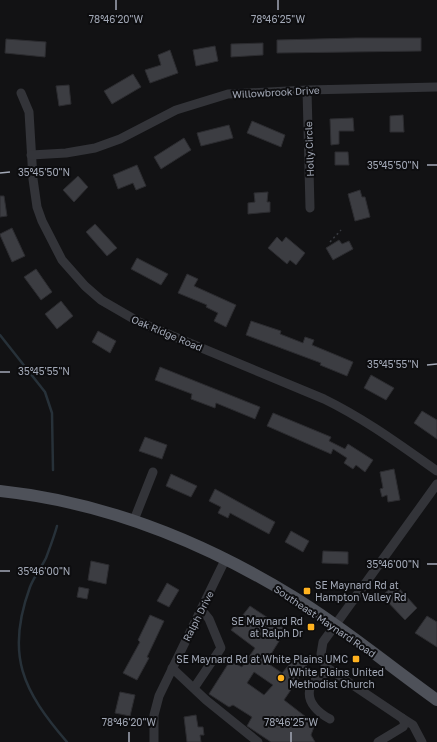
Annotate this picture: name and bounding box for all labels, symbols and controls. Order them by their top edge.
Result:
text: 78°46'20"W [89,13,144,25]
text: 78°46'25"W [251,13,305,25]
street label: Willowbrook Drive [232,84,320,100]
street label: Holly Circle [302,121,316,177]
text: 35°45'50"N [367,159,419,171]
text: 35°45'50"N [18,166,70,178]
street label: Oak Ridge Road [130,313,204,353]
text: 35°45'55"N [367,358,419,370]
text: 35°45'55"N [18,365,70,377]
text: 35°46'00"N [367,558,419,570]
text: 35°46'00"N [18,565,70,577]
place label: SE Maynard Rd at Hampton Valley Rd [315,579,407,603]
street label: Southeast Maynard Road [272,582,378,660]
marker: SE Maynard Rd at Hampton Valley Rd [302,586,312,596]
street label: Ralph Drive [180,589,216,643]
place label: SE Maynard Rd at Ralph Dr [231,615,303,639]
marker: SE Maynard Rd at Ralph Dr [306,622,316,632]
place label: SE Maynard Rd at White Plains UMC [176,653,348,665]
marker: SE Maynard Rd at White Plains UMC [351,654,361,664]
place label: White Plains United Methodist Church [289,666,384,690]
marker: White Plains United Methodist Church [276,673,286,683]
text: 78°46'20"W [102,716,157,728]
text: 78°46'25"W [264,716,318,728]

